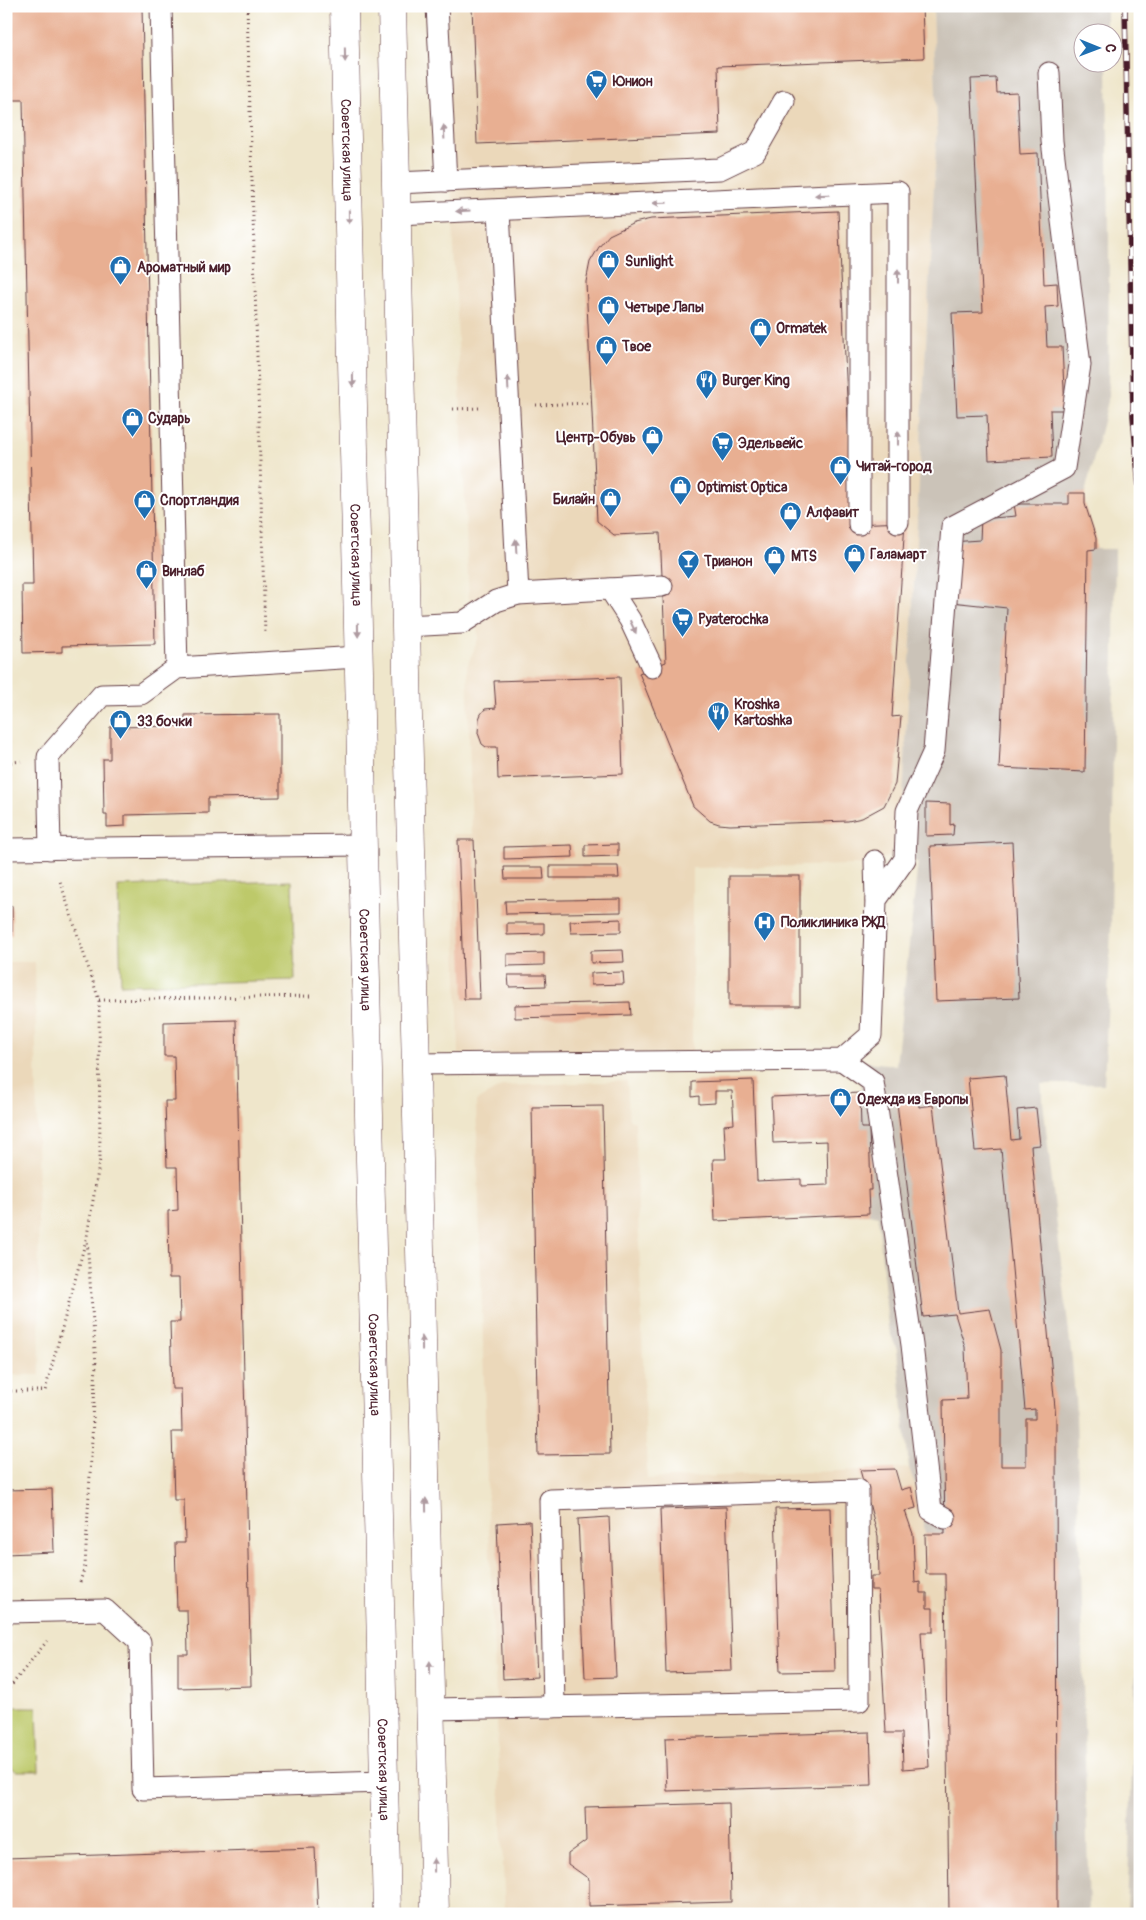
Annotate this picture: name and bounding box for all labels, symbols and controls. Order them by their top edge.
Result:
north arrow [1074,22,1124,72]
text: С [1102,44,1119,53]
one-way arrow [341,47,349,63]
supermarket icon: Юнион [585,69,609,100]
place label: Юнион [612,73,653,90]
street label: Советская улица [338,99,357,201]
one-way arrow [439,124,447,140]
one-way arrow [814,192,830,200]
one-way arrow [652,199,668,207]
one-way arrow [454,208,470,216]
one-way arrow [345,210,353,226]
shop icon: Sunlight [597,249,621,280]
place label: Sunlight [625,253,674,270]
shop icon: Ароматный мир [109,255,133,286]
place label: Ароматный мир [137,259,231,276]
one-way arrow [894,267,902,283]
shop icon: Четыре Лапы [597,295,621,326]
place label: Четыре Лапы [625,299,704,316]
shop icon: Ormatek [748,316,772,347]
place label: Ormatek [776,320,827,337]
shop icon: Твое [594,334,618,365]
place label: Твое [621,338,652,355]
restaurant icon: Burger King [694,368,718,399]
one-way arrow [349,372,357,388]
place label: Burger King [722,372,790,389]
one-way arrow [504,375,512,391]
shop icon: Сударь [120,406,144,437]
place label: Сударь [148,410,191,427]
shop icon: Центр-Обувь [640,425,664,456]
place label: Центр-Обувь [556,429,636,446]
one-way arrow [894,430,902,446]
supermarket icon: Эдельвейс [710,431,734,462]
place label: Эдельвейс [738,435,803,452]
shop icon: Читай-город [828,454,852,485]
place label: Читай-город [856,458,932,475]
shop icon: Optimist Optica [669,475,693,506]
place label: Optimist Optica [697,479,788,496]
shop icon: Билайн [599,487,623,518]
shop icon: Спортландия [132,488,156,519]
place label: Билайн [553,491,595,508]
place label: Спортландия [160,492,239,509]
shop icon: Алфавит [778,500,802,531]
street label: Советская улица [347,503,366,606]
place label: Алфавит [806,504,860,521]
one-way arrow [511,537,519,553]
shop icon: Галамарт [842,542,866,573]
shop icon: MTS [763,544,787,575]
place label: Галамарт [870,546,927,563]
place label: MTS [791,548,817,565]
bar icon: Трианон [676,549,700,580]
place label: Трианон [703,553,753,570]
shop icon: Винлаб [134,559,158,590]
place label: Винлаб [162,563,205,580]
supermarket icon: Pyaterochka [670,607,694,638]
place label: Pyaterochka [698,611,769,628]
one-way arrow [630,620,638,634]
one-way arrow [354,622,362,638]
place label: Kroshka Kartoshka [734,696,793,729]
restaurant icon: Kroshka Kartoshka [706,700,730,731]
shop icon: 33 бочки [109,709,133,740]
place label: 33 бочки [137,713,193,730]
street label: Советская улица [356,908,375,1011]
hospital icon: Поликлиника РЖД [753,910,777,941]
place label: Поликлиника РЖД [781,914,886,931]
shop icon: Одежда из Европы [829,1087,853,1118]
place label: Одежда из Европы [857,1091,969,1108]
street label: Советская улица [365,1313,384,1416]
one-way arrow [418,1334,426,1350]
one-way arrow [422,1497,430,1513]
one-way arrow [425,1659,433,1675]
street label: Советская улица [374,1718,393,1821]
one-way arrow [430,1857,438,1873]

